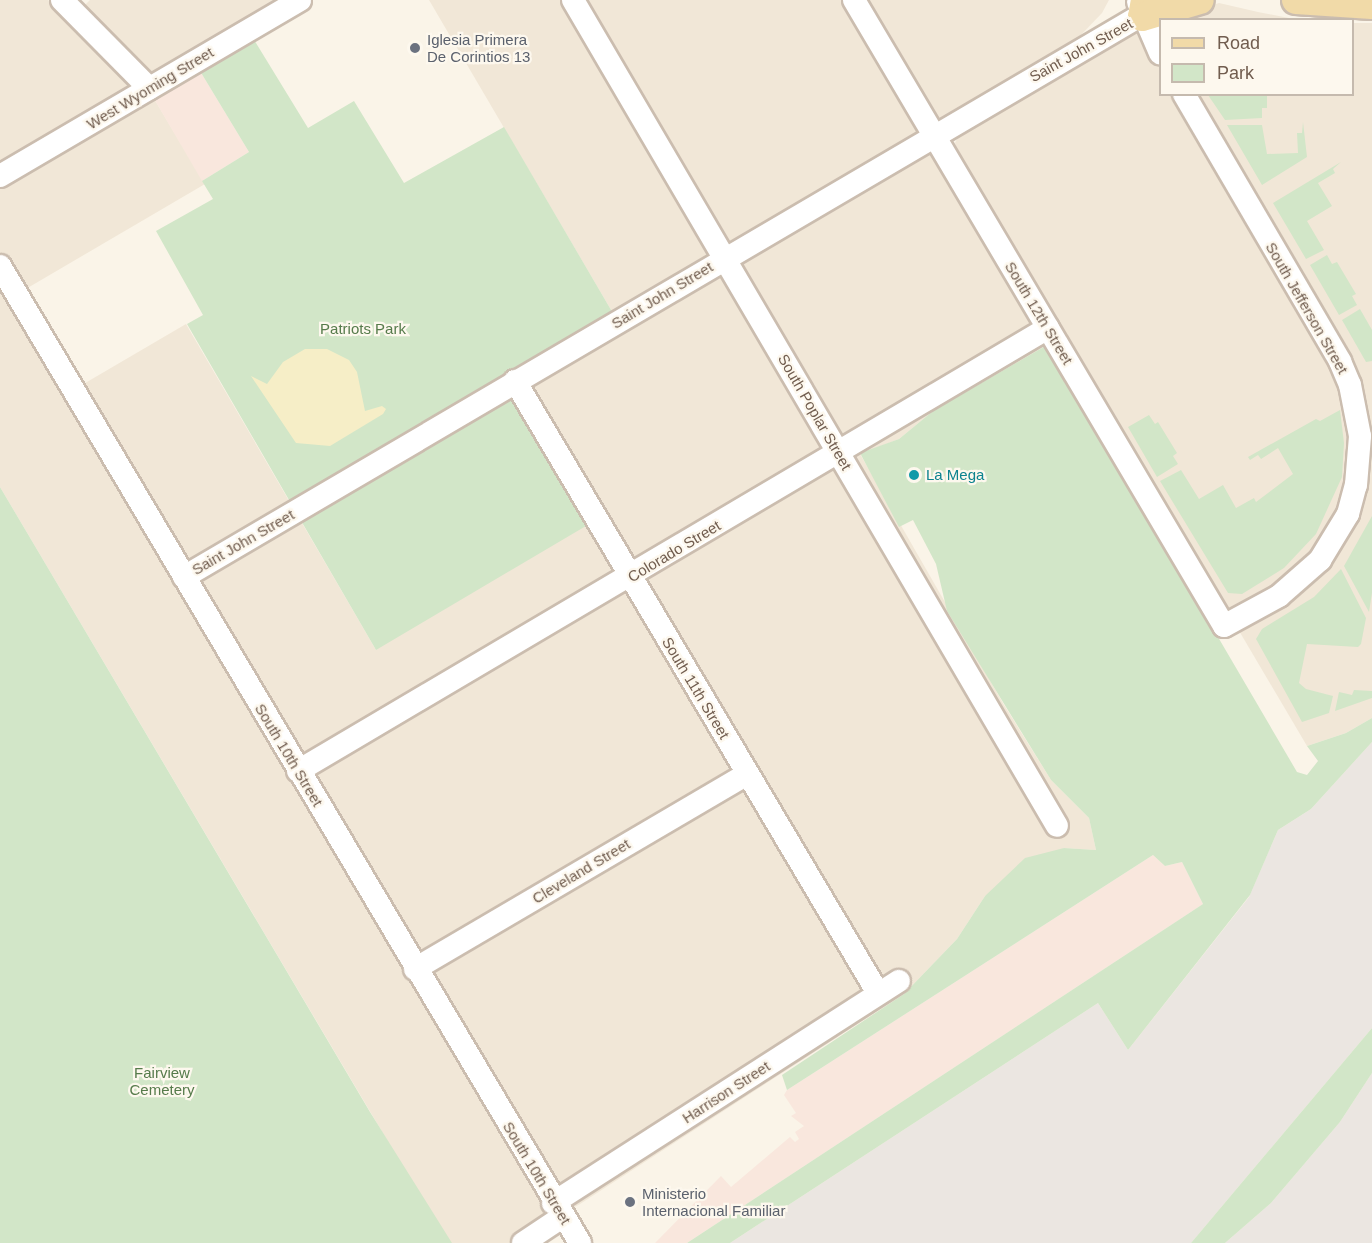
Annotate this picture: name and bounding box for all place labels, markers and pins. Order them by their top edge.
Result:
place label: Iglesia Primera De Corintios 13 [427,30,530,65]
marker: Iglesia Primera De Corintios 13 [408,41,422,55]
place label: La Mega [926,466,984,484]
marker: La Mega [907,468,921,482]
place label: Ministerio Internacional Familiar [642,1184,785,1219]
marker: Ministerio Internacional Familiar [623,1195,637,1209]

